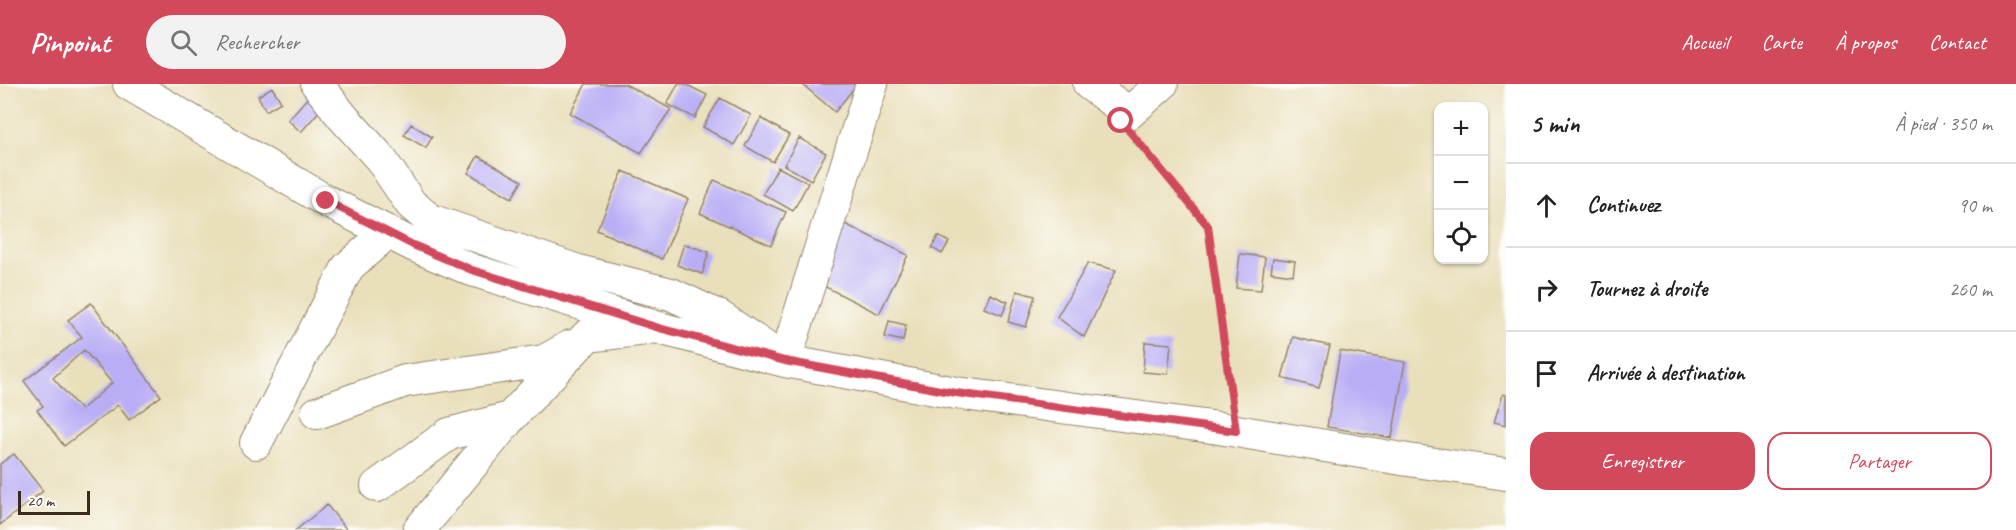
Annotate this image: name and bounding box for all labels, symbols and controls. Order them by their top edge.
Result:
search box [146,15,566,69]
text: Pinpoint [30,25,110,60]
icon: search [167,26,200,59]
text: Rechercher [215,28,300,56]
text: Accueil [1681,29,1729,55]
text: Carte [1762,29,1802,55]
text: À propos [1835,29,1896,55]
text: Contact [1929,29,1986,55]
map controls [1434,102,1488,264]
button: + [1434,102,1488,156]
route start [1107,107,1133,133]
text: 5 min [1530,107,1579,140]
text: À pied · 350 m [1895,111,1992,136]
button: − [1434,156,1488,210]
route end [312,187,338,213]
icon: ahead [1530,189,1563,222]
text: Continuez [1587,191,1660,219]
text: 90 m [1958,193,1992,218]
button: locate [1434,210,1488,264]
icon: right [1530,273,1563,306]
text: Tournez à droite [1587,275,1707,303]
text: 260 m [1949,277,1992,302]
icon: arrive [1530,357,1563,390]
text: Arrivée à destination [1587,359,1745,387]
button: Enregistrer [1530,432,1755,490]
button: Partager [1767,432,1992,490]
scale bar [18,488,90,516]
text: 20 m [27,491,54,511]

